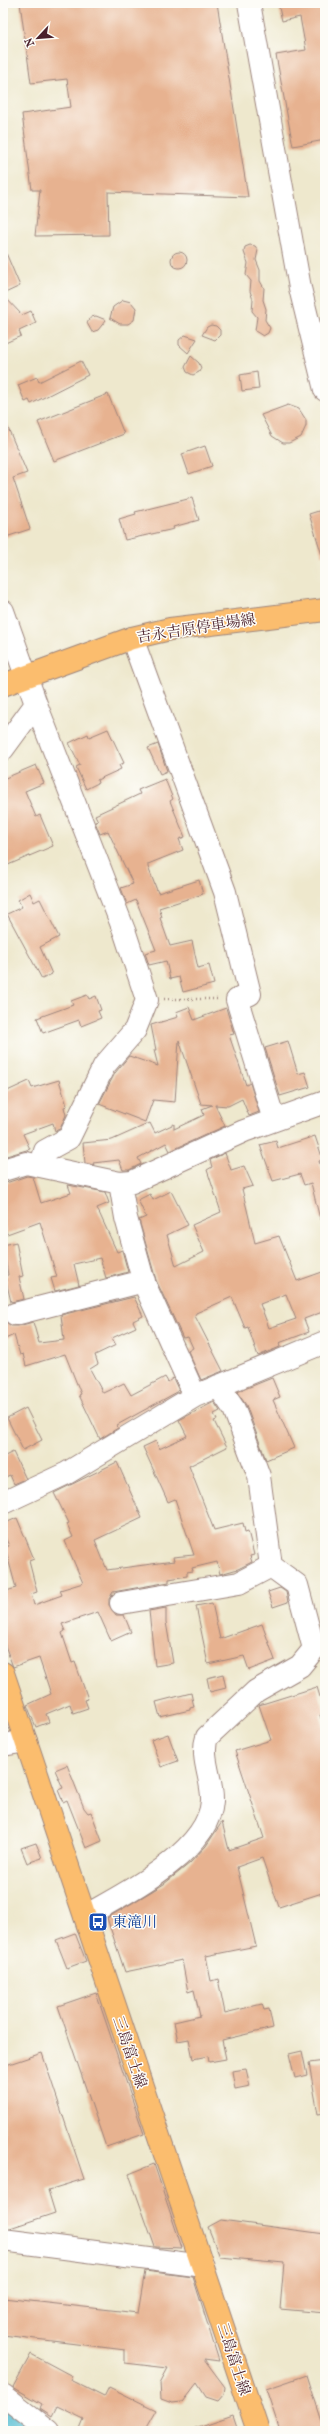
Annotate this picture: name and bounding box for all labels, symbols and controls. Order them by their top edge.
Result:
north arrow [18,18,58,58]
text: N [22,35,37,49]
street label: 吉永吉原停車場線 [135,610,257,646]
bus stop icon: 東滝川 [87,1911,109,1933]
place label: 東滝川 [112,1913,157,1931]
street label: 三島富士線 [109,2014,151,2090]
street label: 三島富士線 [214,2321,254,2397]

